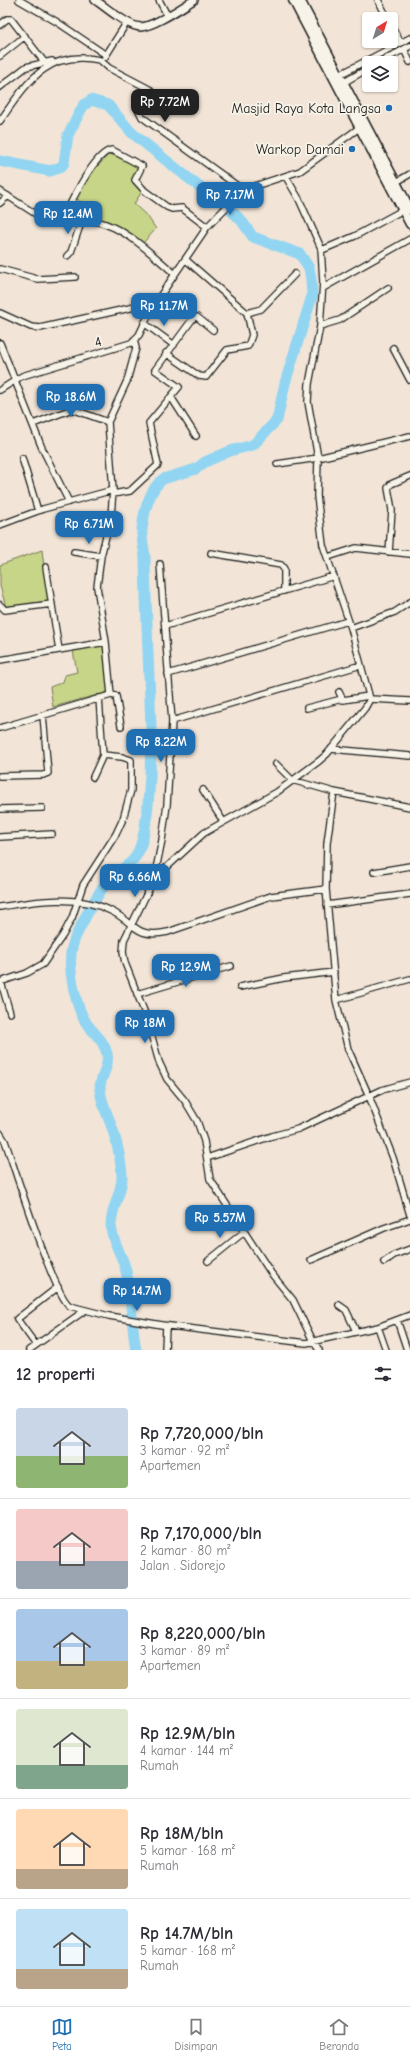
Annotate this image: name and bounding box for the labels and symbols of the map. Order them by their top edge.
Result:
north arrow [362,12,398,48]
pin: Rp 7.72M [124,89,206,123]
place label: Masjid Raya Kota Langsa [232,100,381,117]
marker: Masjid Raya Kota Langsa [384,103,394,113]
place label: Warkop Damai [256,141,344,158]
marker: Warkop Damai [347,144,357,154]
pin: Rp 7.17M [189,182,271,216]
pin: Rp 12.4M [27,201,109,235]
pin: Rp 11.7M [123,293,205,327]
street label: 4 [92,333,104,351]
pin: Rp 18.6M [30,384,112,418]
pin: Rp 6.71M [48,511,130,545]
pin: Rp 8.22M [120,729,202,763]
pin: Rp 6.66M [94,864,176,898]
pin: Rp 12.9M [145,954,227,988]
pin: Rp 18M [112,1010,178,1044]
pin: Rp 5.57M [179,1205,261,1239]
pin: Rp 14.7M [96,1278,178,1312]

